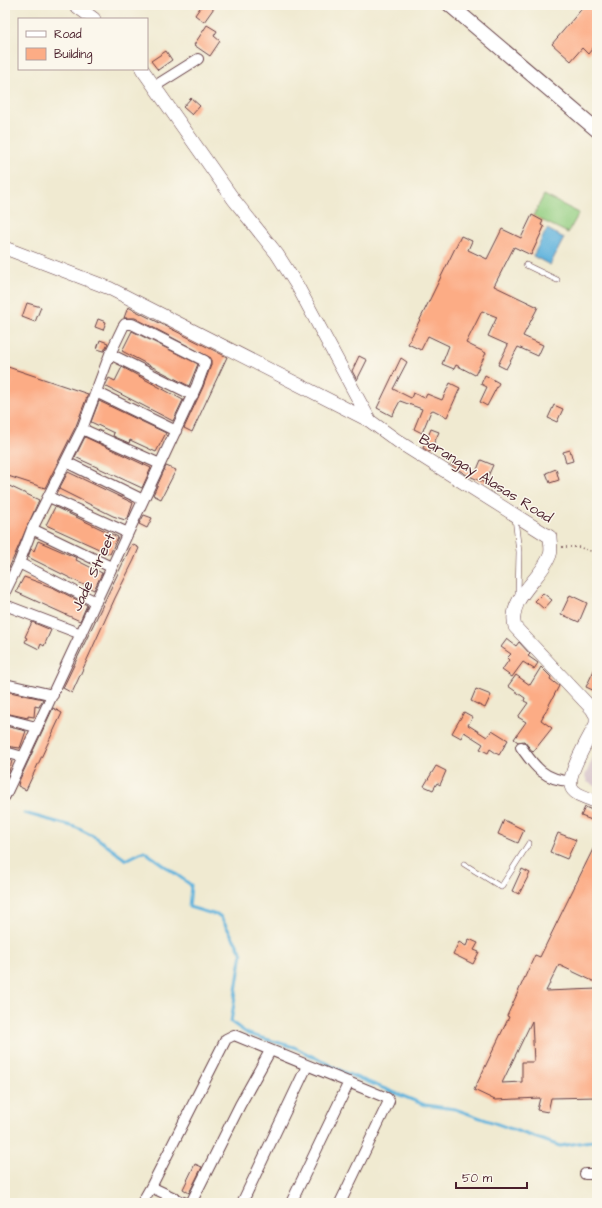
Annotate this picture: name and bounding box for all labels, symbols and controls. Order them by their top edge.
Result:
legend [18,18,148,70]
text: Road [54,26,82,43]
text: Building [54,46,92,64]
street label: Barangay Alasas Road [414,429,557,529]
street label: Jade Street [66,530,121,615]
scale bar [456,1164,527,1190]
text: 50 m [462,1170,493,1187]

